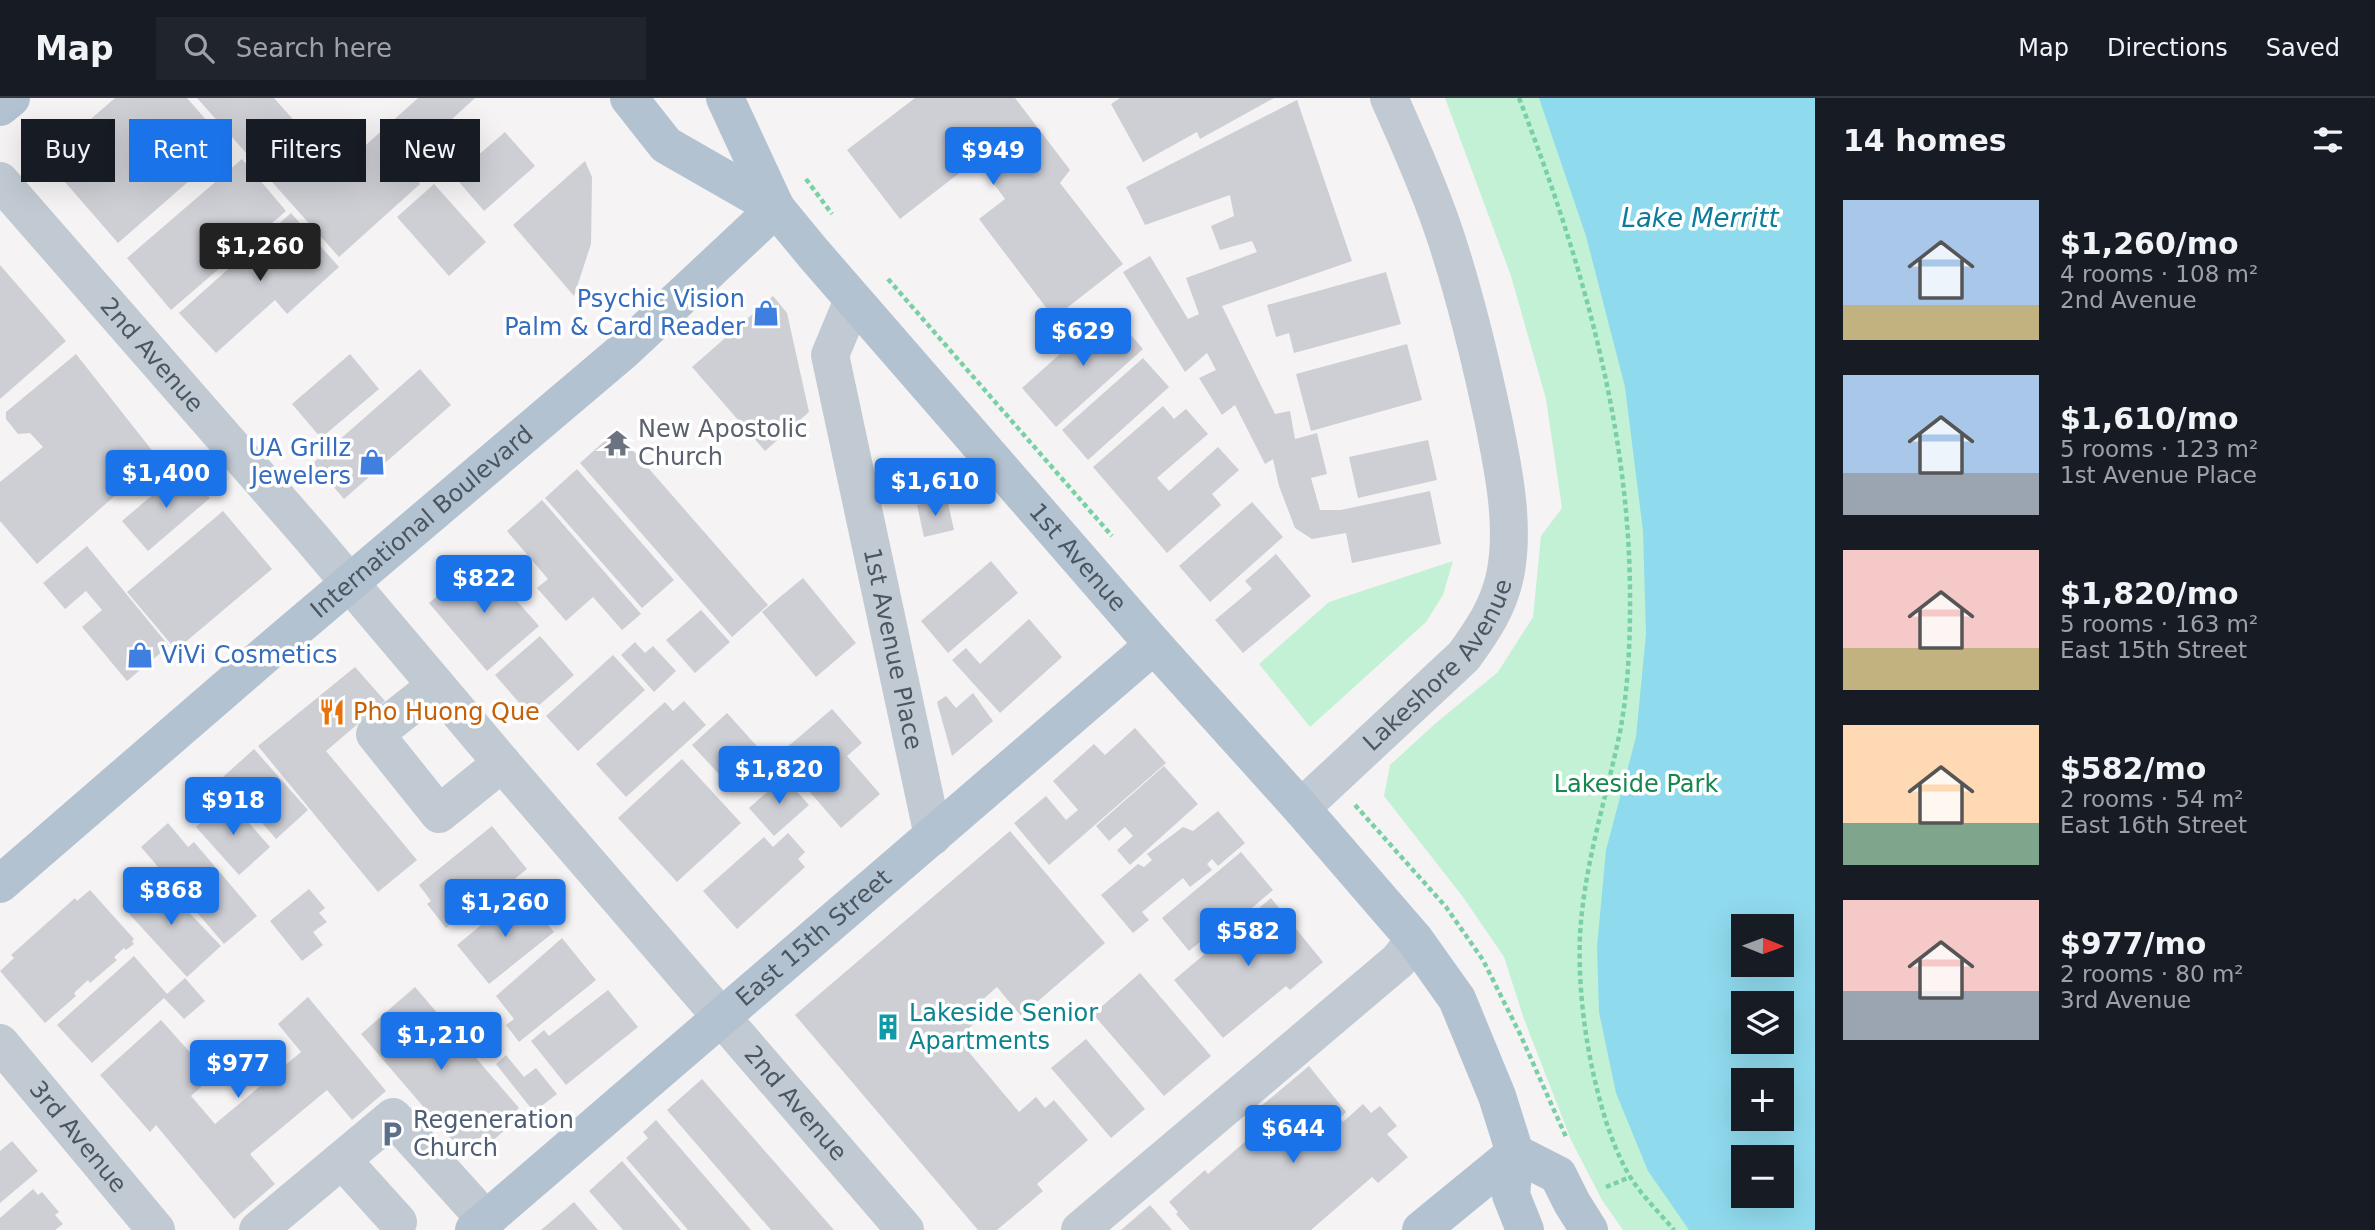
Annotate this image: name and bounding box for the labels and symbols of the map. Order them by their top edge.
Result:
pin: $949 [952,127,1034,187]
water label: Lake Merritt [1621,203,1779,233]
pin: $1,260 [203,223,317,283]
place label: Psychic Vision Palm & Card Reader [504,285,745,341]
street label: 2nd Avenue [95,292,209,418]
shop icon: Psychic Vision Palm & Card Reader [751,298,781,328]
pin: $629 [1042,308,1124,368]
place label: New Apostolic Church [638,415,807,471]
street label: International Boulevard [305,420,539,624]
temple icon: New Apostolic Church [602,428,632,458]
place label: UA Grillz Jewelers [248,434,351,490]
shop icon: UA Grillz Jewelers [357,447,387,477]
pin: $1,400 [109,450,223,510]
pin: $1,610 [878,458,992,518]
street label: 1st Avenue [1023,498,1132,617]
street label: 1st Avenue Place [858,545,928,752]
pin: $822 [443,556,525,615]
street label: Lakeshore Avenue [1358,576,1518,757]
shop icon: ViVi Cosmetics [125,640,155,670]
place label: ViVi Cosmetics [161,641,338,669]
restaurant icon: Pho Huong Que [317,697,347,727]
place label: Pho Huong Que [353,698,540,726]
pin: $1,820 [722,746,836,806]
park label: Lakeside Park [1554,770,1718,798]
pin: $918 [192,778,274,837]
street label: East 15th Street [730,864,897,1012]
pin: $868 [130,868,212,927]
pin: $1,260 [448,880,562,939]
pin: $582 [1207,908,1289,968]
north arrow [1731,914,1794,976]
place label: Lakeside Senior Apartments [909,999,1098,1055]
pin: $1,210 [384,1012,498,1072]
building icon: Lakeside Senior Apartments [873,1012,903,1042]
pin: $977 [197,1040,279,1100]
street label: 2nd Avenue [738,1040,853,1166]
street label: 3rd Avenue [24,1075,133,1198]
pin: $644 [1252,1105,1334,1165]
place label: Regeneration Church [413,1106,574,1162]
parking icon: Regeneration Church [377,1119,407,1149]

